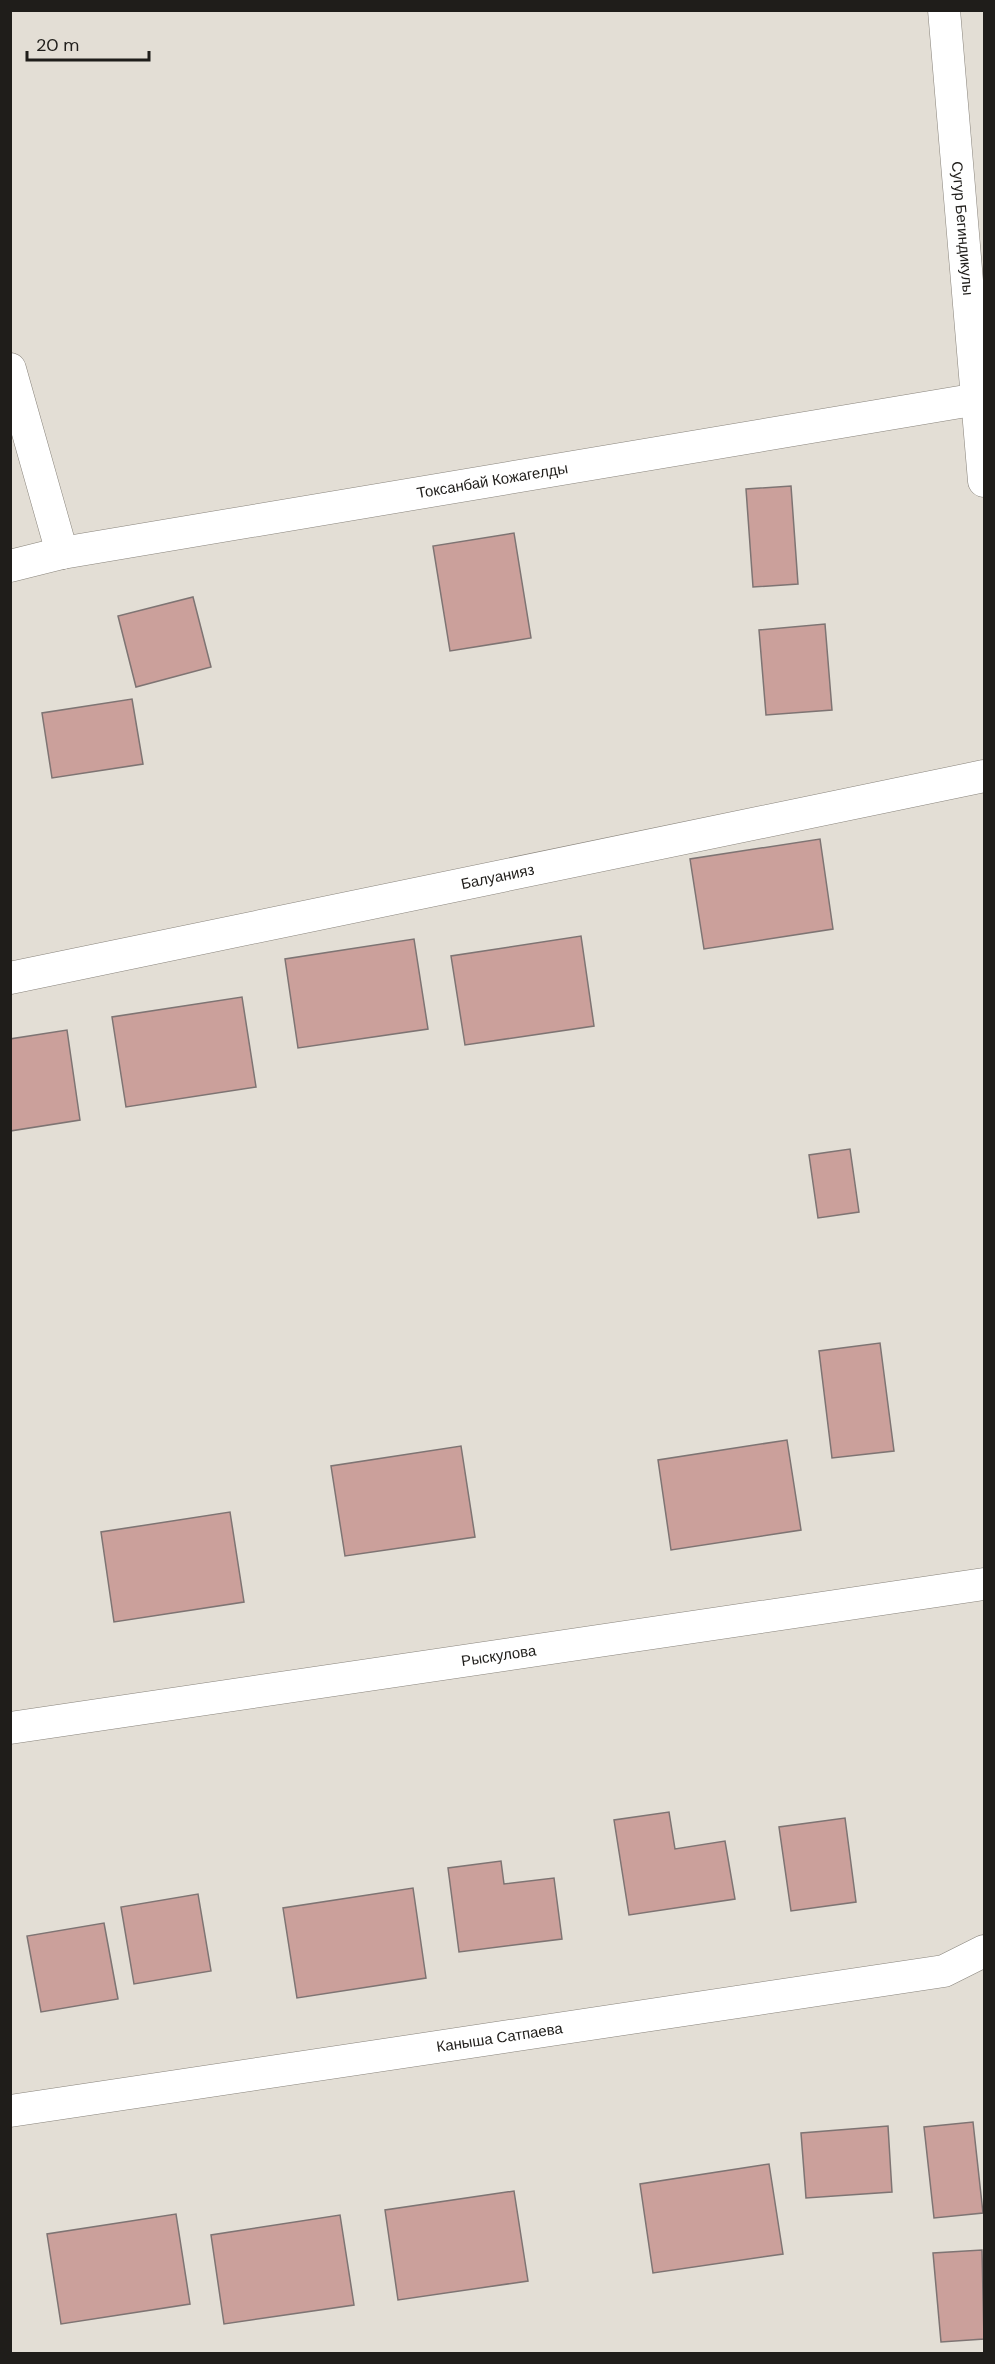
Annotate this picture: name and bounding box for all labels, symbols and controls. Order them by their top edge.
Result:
scale bar [27,24,148,62]
text: 20 m [36,33,79,57]
street label: Сугур Бегиндикулы [947,160,978,296]
street label: Токсанбай Кожагелды [415,458,569,503]
street label: Балуанияз [459,860,536,894]
street label: Рыскулова [460,1640,538,1671]
street label: Каныша Сатпаева [435,2018,565,2057]

